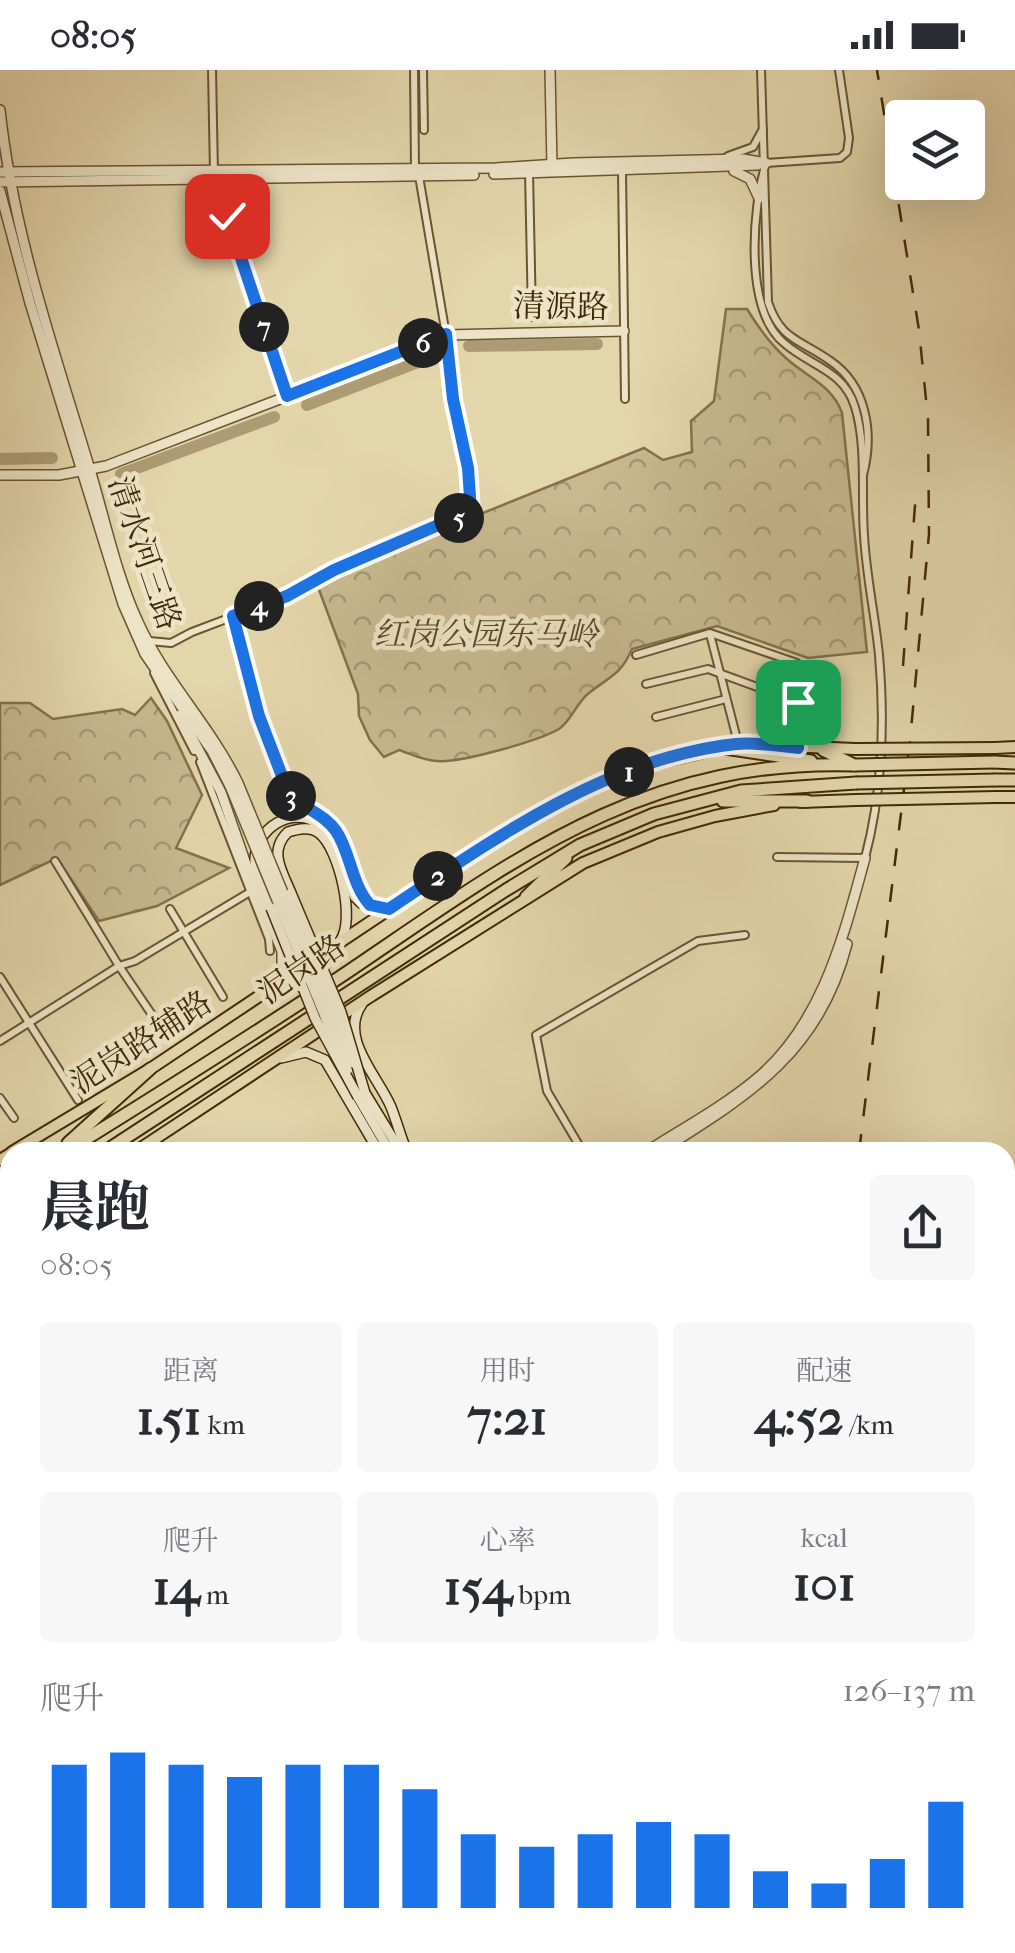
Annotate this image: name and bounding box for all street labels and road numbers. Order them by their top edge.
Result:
street label: 清源路 [513,287,609,326]
street label: 清水河三路 [101,471,188,635]
street label: 泥岗路 [251,927,351,1012]
street label: 泥岗路辅路 [64,983,218,1102]

